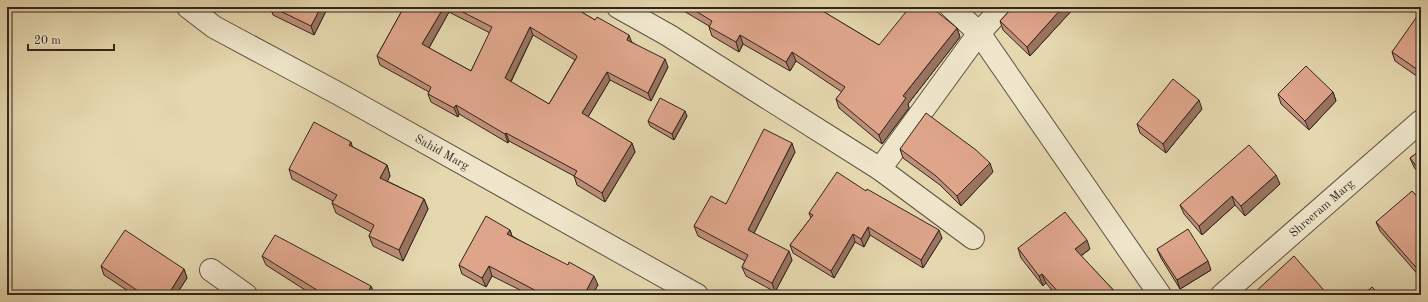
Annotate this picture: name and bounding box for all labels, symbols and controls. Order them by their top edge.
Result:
scale bar [28,26,114,52]
text: 20 m [34,35,61,47]
street label: Sahid Marg [413,133,471,173]
street label: Shreeram Marg [1288,177,1357,240]

